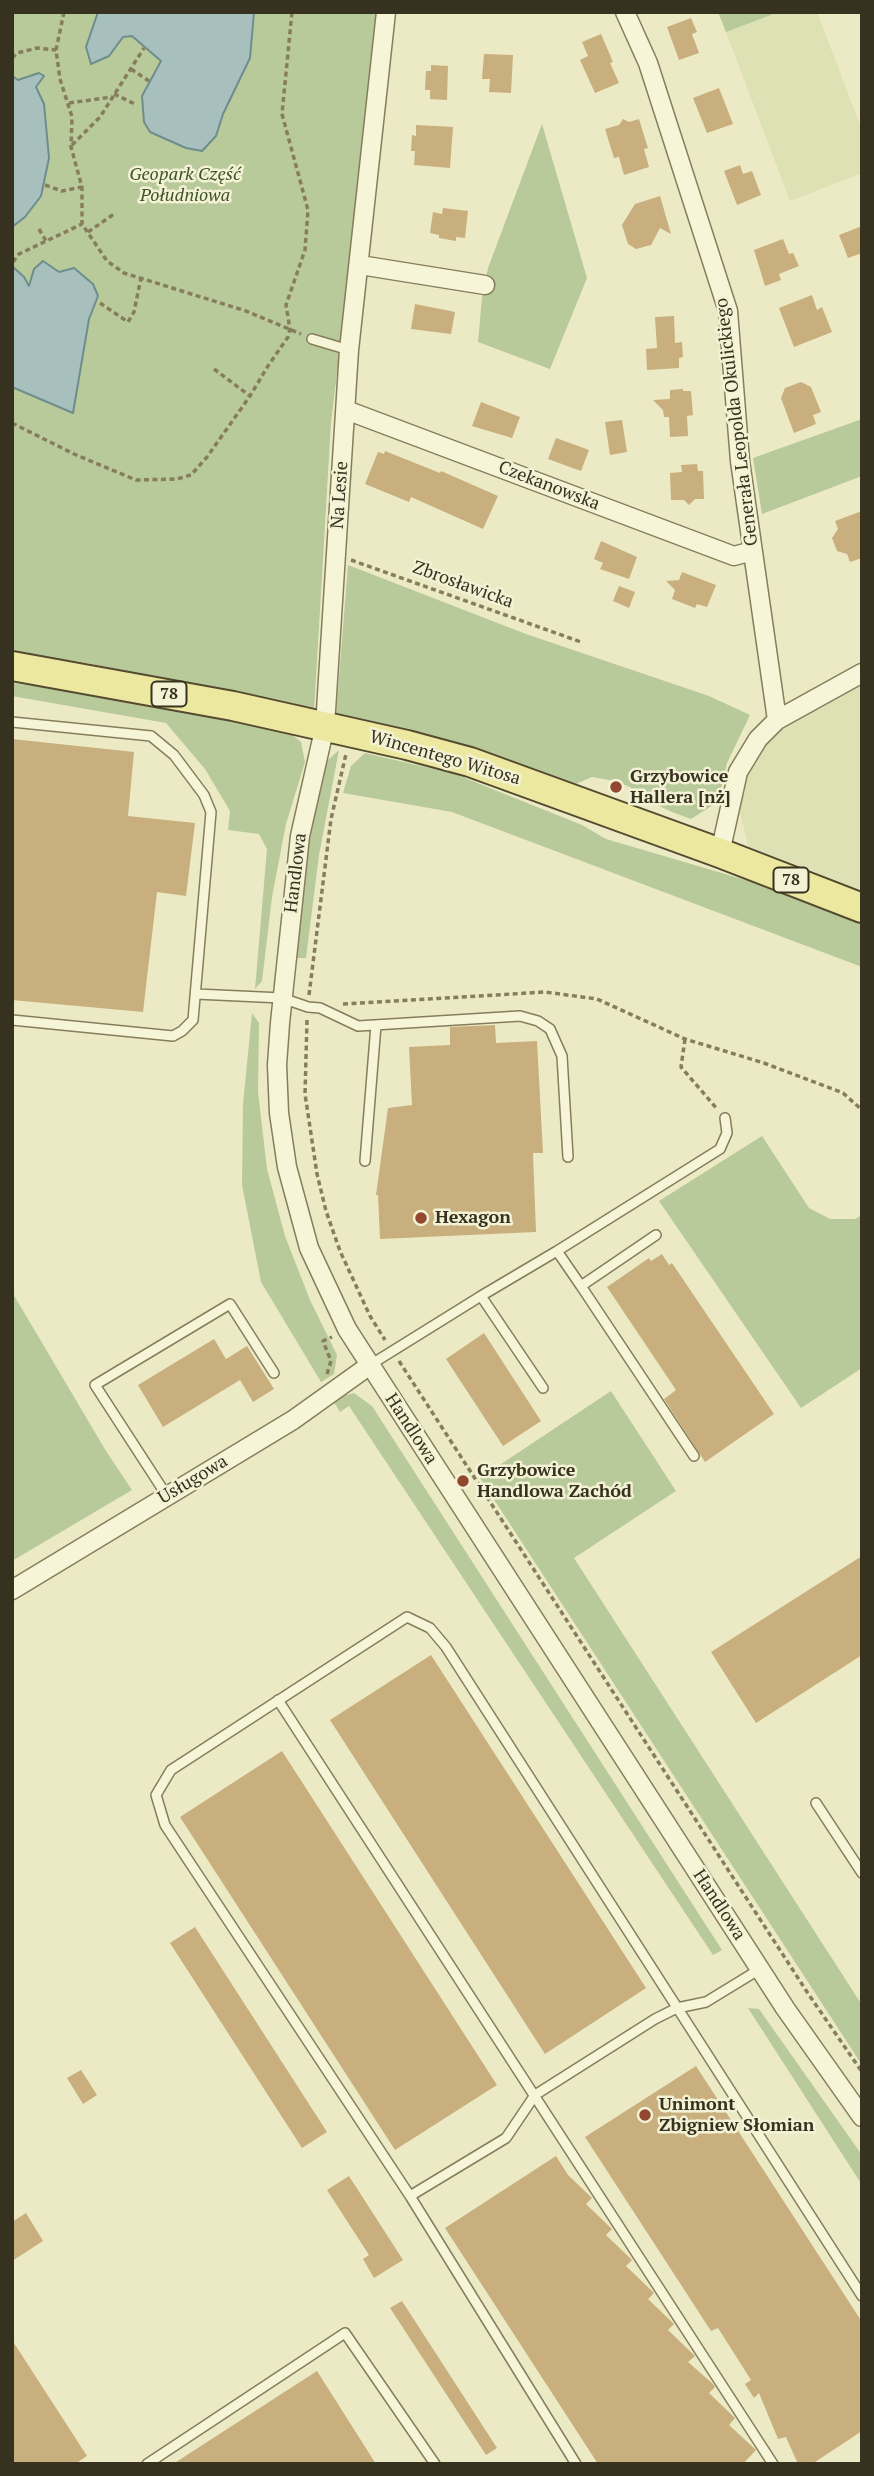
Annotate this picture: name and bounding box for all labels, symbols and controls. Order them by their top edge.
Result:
park label: Geopark Część Południowa [129,164,241,206]
street label: Generała Leopolda Okulickiego [711,297,763,547]
street label: Czekanowska [495,457,603,515]
street label: Na Lesie [327,460,353,530]
street label: Zbrosławicka [410,557,516,613]
road number: 78 [152,681,186,706]
street label: Wincentego Witosa [367,726,523,790]
place label: Grzybowice Hallera [nż] [630,766,731,808]
marker: Grzybowice Hallera [nż] [608,779,624,795]
street label: Handlowa [280,832,312,914]
road number: 78 [774,867,808,892]
place label: Hexagon [435,1207,511,1229]
marker: Hexagon [413,1210,429,1226]
street label: Handlowa [380,1389,442,1469]
street label: Usługowa [154,1451,232,1509]
place label: Grzybowice Handlowa Zachód [477,1460,632,1502]
marker: Grzybowice Handlowa Zachód [455,1473,471,1489]
street label: Handlowa [688,1865,750,1945]
place label: Unimont Zbigniew Słomian [659,2094,814,2136]
marker: Unimont Zbigniew Słomian [637,2107,653,2123]

